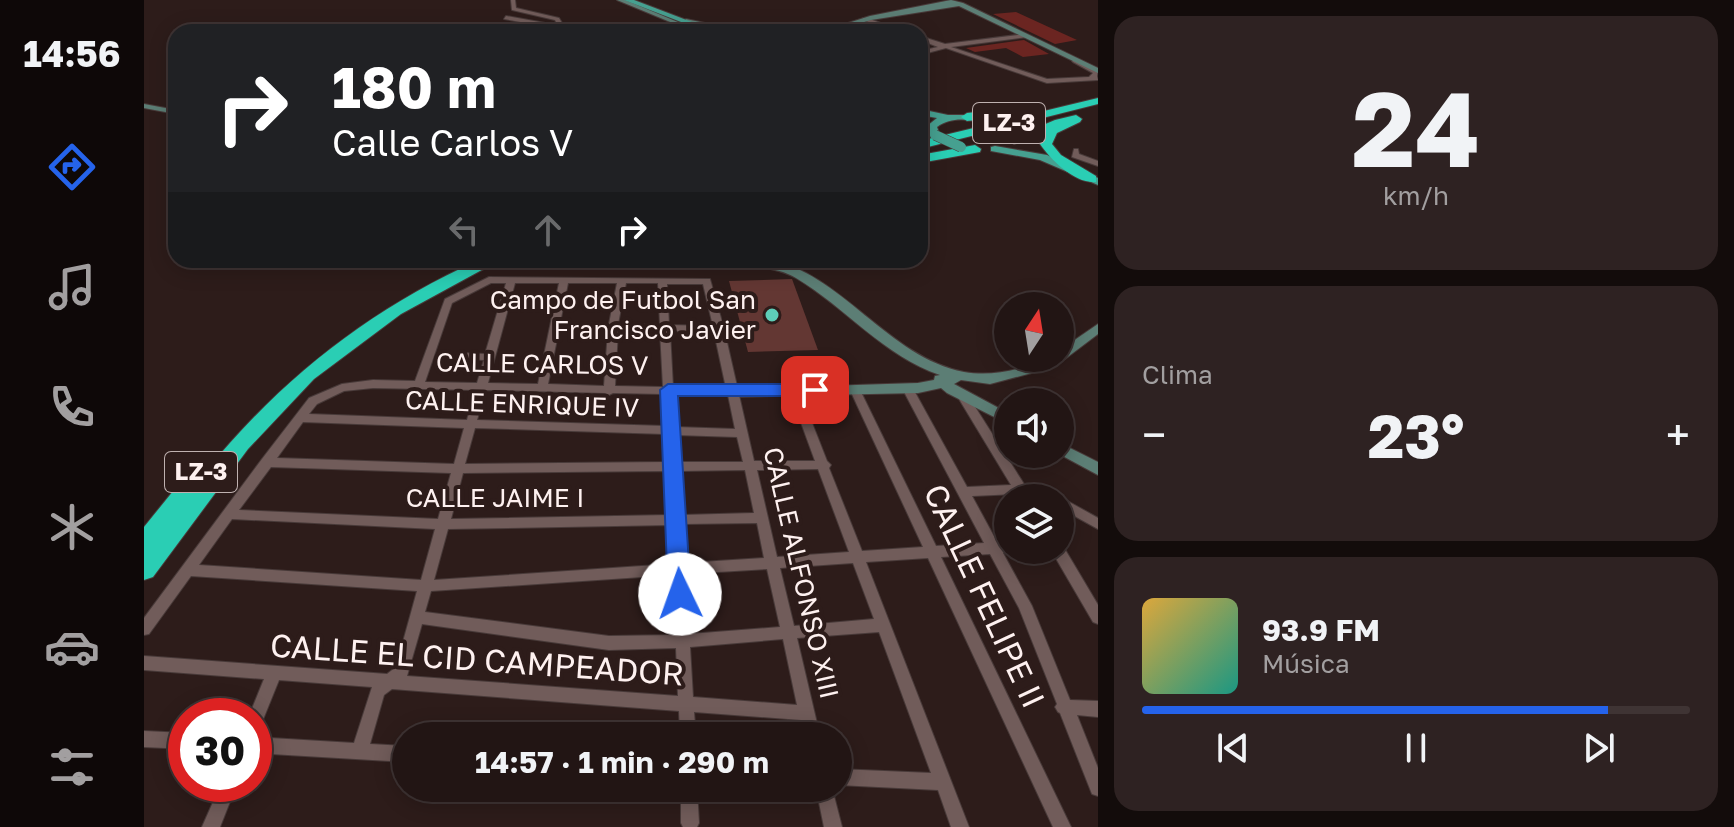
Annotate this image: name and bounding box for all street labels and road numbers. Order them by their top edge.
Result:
road number: LZ-3 [973,103,1045,143]
street label: CALLE CARLOS V [436,346,648,381]
street label: CALLE ENRIQUE IV [404,384,640,423]
street label: CALLE ALFONSO XIII [757,444,846,702]
road number: LZ-3 [165,452,237,492]
street label: CALLE FELIPE II [917,478,1053,713]
street label: CALLE JAIME I [406,482,584,513]
street label: CALLE EL CID CAMPEADOR [269,626,685,692]

